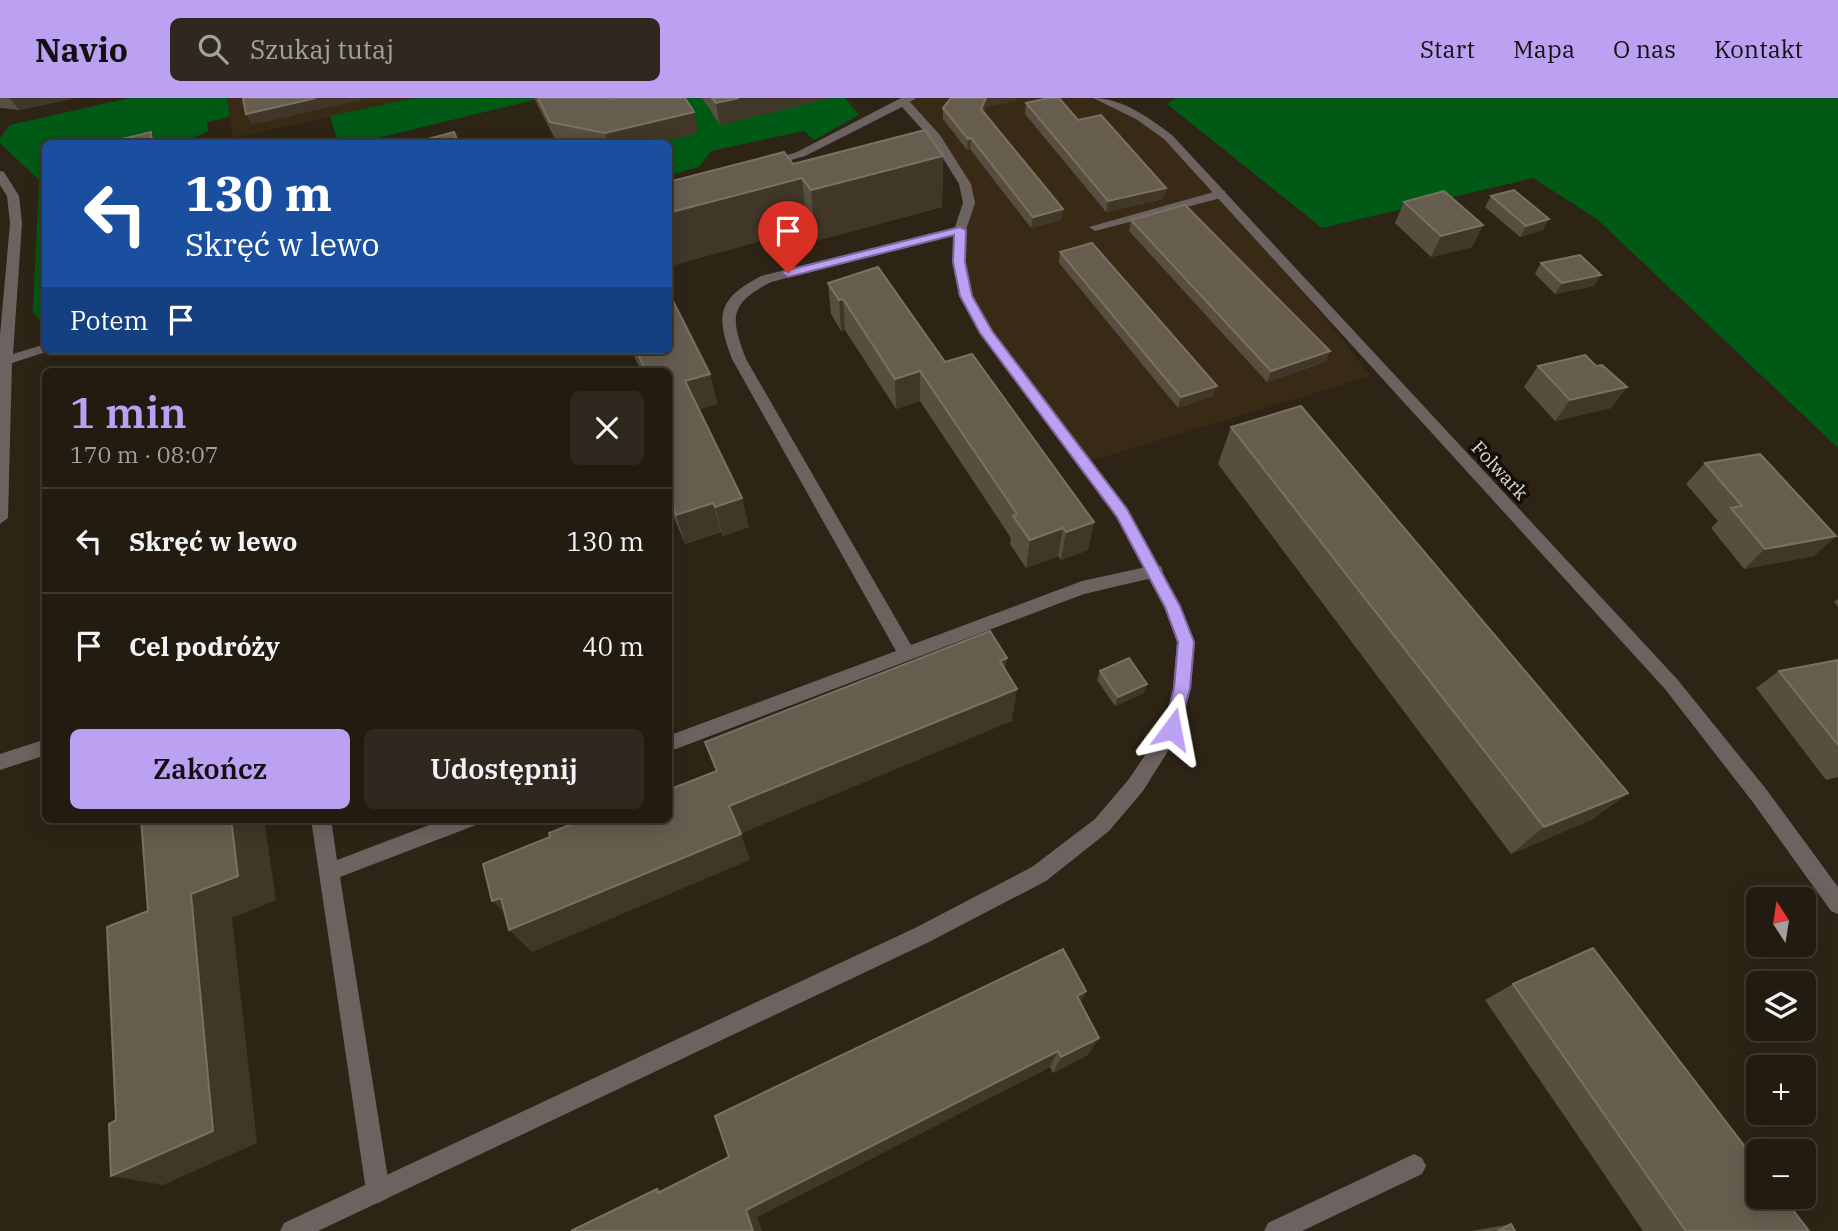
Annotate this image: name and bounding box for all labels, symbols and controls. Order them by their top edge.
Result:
search box [170,18,660,81]
text: Navio [35,28,128,71]
icon: search [194,30,232,68]
text: Szukaj tutaj [250,32,394,66]
text: Start [1420,33,1475,65]
text: Mapa [1513,33,1575,65]
text: O nas [1613,33,1676,65]
text: Kontakt [1714,33,1803,65]
text: 130 m [185,161,332,224]
icon: left [70,168,161,259]
pin [758,201,818,273]
icon: arrive [769,212,807,250]
text: Skręć w lewo [185,223,380,265]
icon: arrive [162,301,200,339]
text: Potem [70,303,148,337]
text: 1 min [70,385,187,440]
button: close [570,391,644,465]
street label: Folwark [1467,435,1533,505]
text: 170 m · 08:07 [70,439,219,469]
icon: left [70,522,108,560]
text: Skręć w lewo [129,524,297,558]
text: 130 m [566,524,644,558]
icon: arrive [70,627,108,665]
text: Cel podróży [129,629,280,663]
text: 40 m [582,629,644,663]
position arrow [1135,692,1209,766]
button: Zakończ [70,729,350,809]
button: Udostępnij [364,729,644,809]
north arrow [1746,887,1816,957]
map controls [1746,887,1816,1209]
button: layers [1746,971,1816,1041]
button: + [1746,1055,1816,1125]
button: − [1746,1139,1816,1209]

